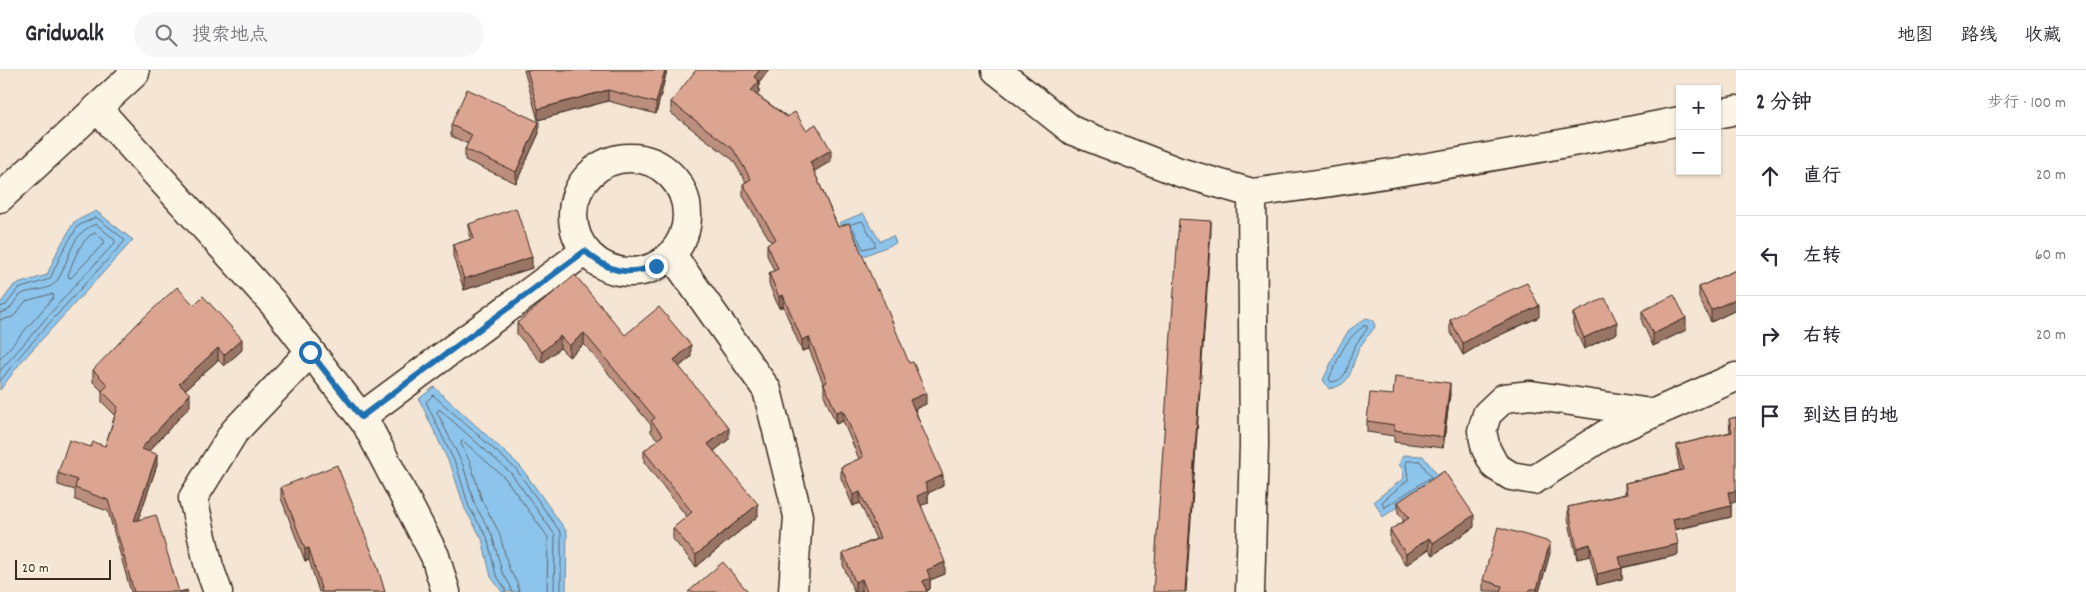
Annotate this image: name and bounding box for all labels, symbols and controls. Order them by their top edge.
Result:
search box [134,12,484,57]
text: Gridwalk [25,18,104,52]
icon: search [152,21,180,49]
text: 搜索地点 [192,23,268,50]
text: 地图 [1897,24,1933,49]
text: 路线 [1961,24,1997,49]
text: 收藏 [2025,24,2061,49]
map controls [1676,85,1721,175]
button: + [1676,85,1721,130]
text: 2 分钟 [1756,89,1812,119]
text: 步行 · 100 m [1987,92,2066,115]
button: − [1676,130,1721,175]
icon: ahead [1756,162,1784,190]
text: 直行 [1803,164,1841,191]
text: 20 m [2036,164,2066,187]
icon: left [1756,242,1784,270]
text: 左转 [1803,244,1841,271]
text: 60 m [2035,244,2066,267]
route end [645,255,668,278]
icon: right [1756,322,1784,350]
text: 右转 [1803,324,1841,351]
text: 20 m [2036,324,2066,347]
route start [299,341,322,364]
icon: arrive [1756,402,1784,430]
text: 到达目的地 [1803,404,1898,431]
scale bar [15,557,111,580]
text: 20 m [22,559,49,579]

